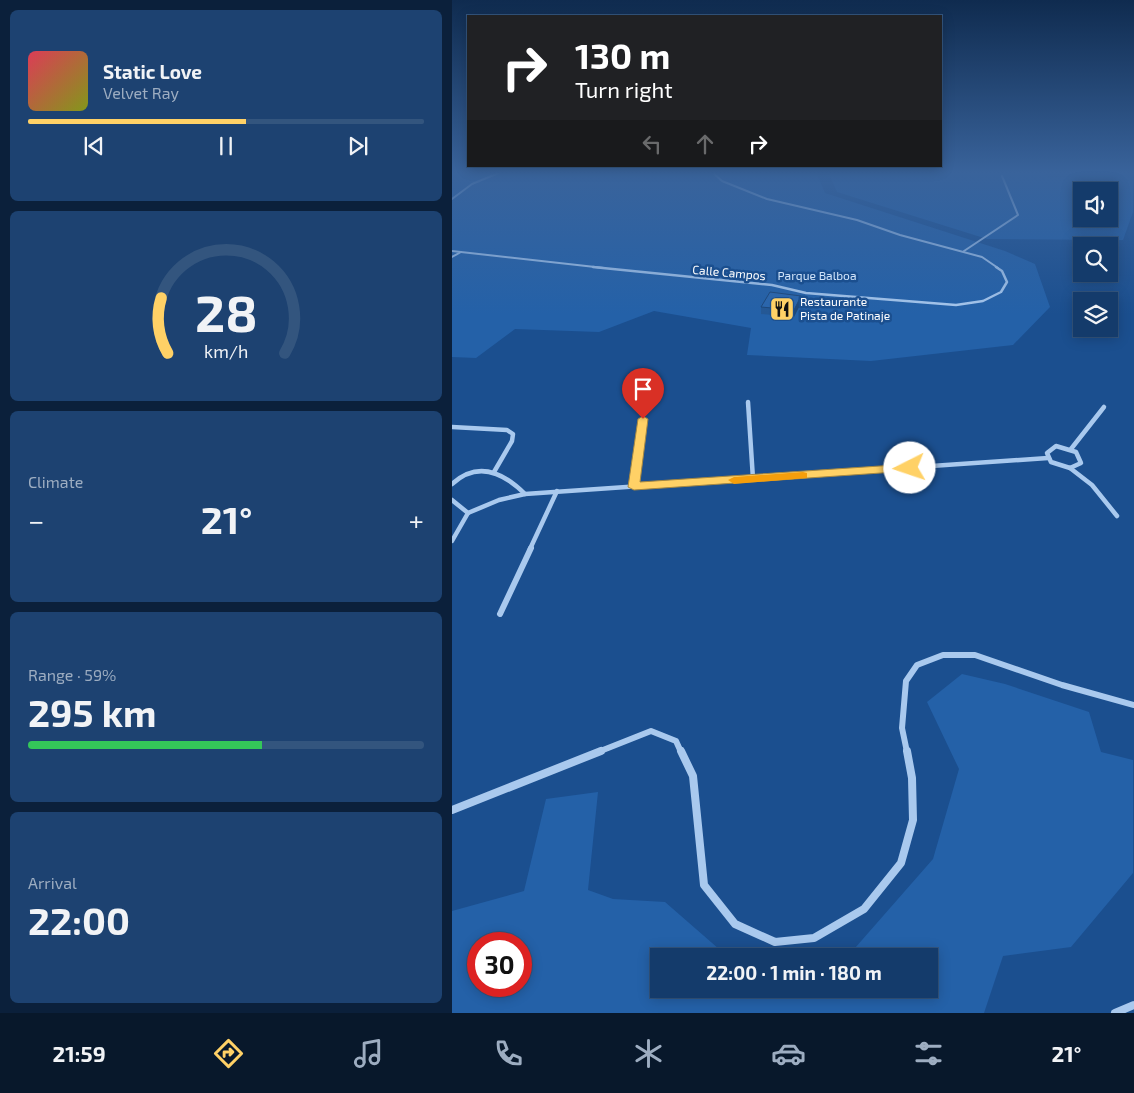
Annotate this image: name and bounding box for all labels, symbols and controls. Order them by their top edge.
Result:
text: 130 m [575,34,670,76]
icon: right [492,35,557,100]
text: Static Love [103,60,202,83]
text: Turn right [575,76,673,102]
text: Velvet Ray [103,83,179,102]
icon: left [638,130,666,158]
icon: ahead [691,130,719,158]
icon: right [744,130,772,158]
icon: previous [80,132,108,160]
icon: pause [212,132,240,160]
icon: next [344,132,372,160]
map controls [1073,182,1118,337]
button: sound [1073,182,1118,227]
button: search [1073,237,1118,282]
street label: Calle Campos [692,262,766,282]
park label: Parque Balboa [778,268,856,282]
text: 28 [195,280,257,342]
button: layers [1073,292,1118,337]
place label: Restaurante Pista de Patinaje [800,294,890,323]
restaurant icon: Restaurante Pista de Patinaje [769,296,795,322]
text: km/h [204,340,248,362]
pin [622,368,664,419]
icon: arrive [629,375,657,403]
position arrow [883,441,935,493]
text: Climate [28,472,83,491]
text: 21° [201,496,252,542]
text: − [28,503,44,537]
text: + [409,503,424,537]
text: Range · 59% [28,665,116,684]
text: 295 km [28,689,156,735]
text: Arrival [28,873,77,892]
text: 22:00 [28,897,130,943]
speed limit sign: 30 [467,932,532,997]
text: 22:00 · 1 min · 180 m [706,961,882,984]
icon: directions [211,1036,246,1071]
icon: music [351,1036,386,1071]
icon: phone [491,1036,526,1071]
icon: climate [631,1036,666,1071]
icon: car [771,1036,806,1071]
icon: filters [911,1036,946,1071]
text: 21:59 [53,1040,106,1066]
text: 21° [1052,1040,1081,1066]

